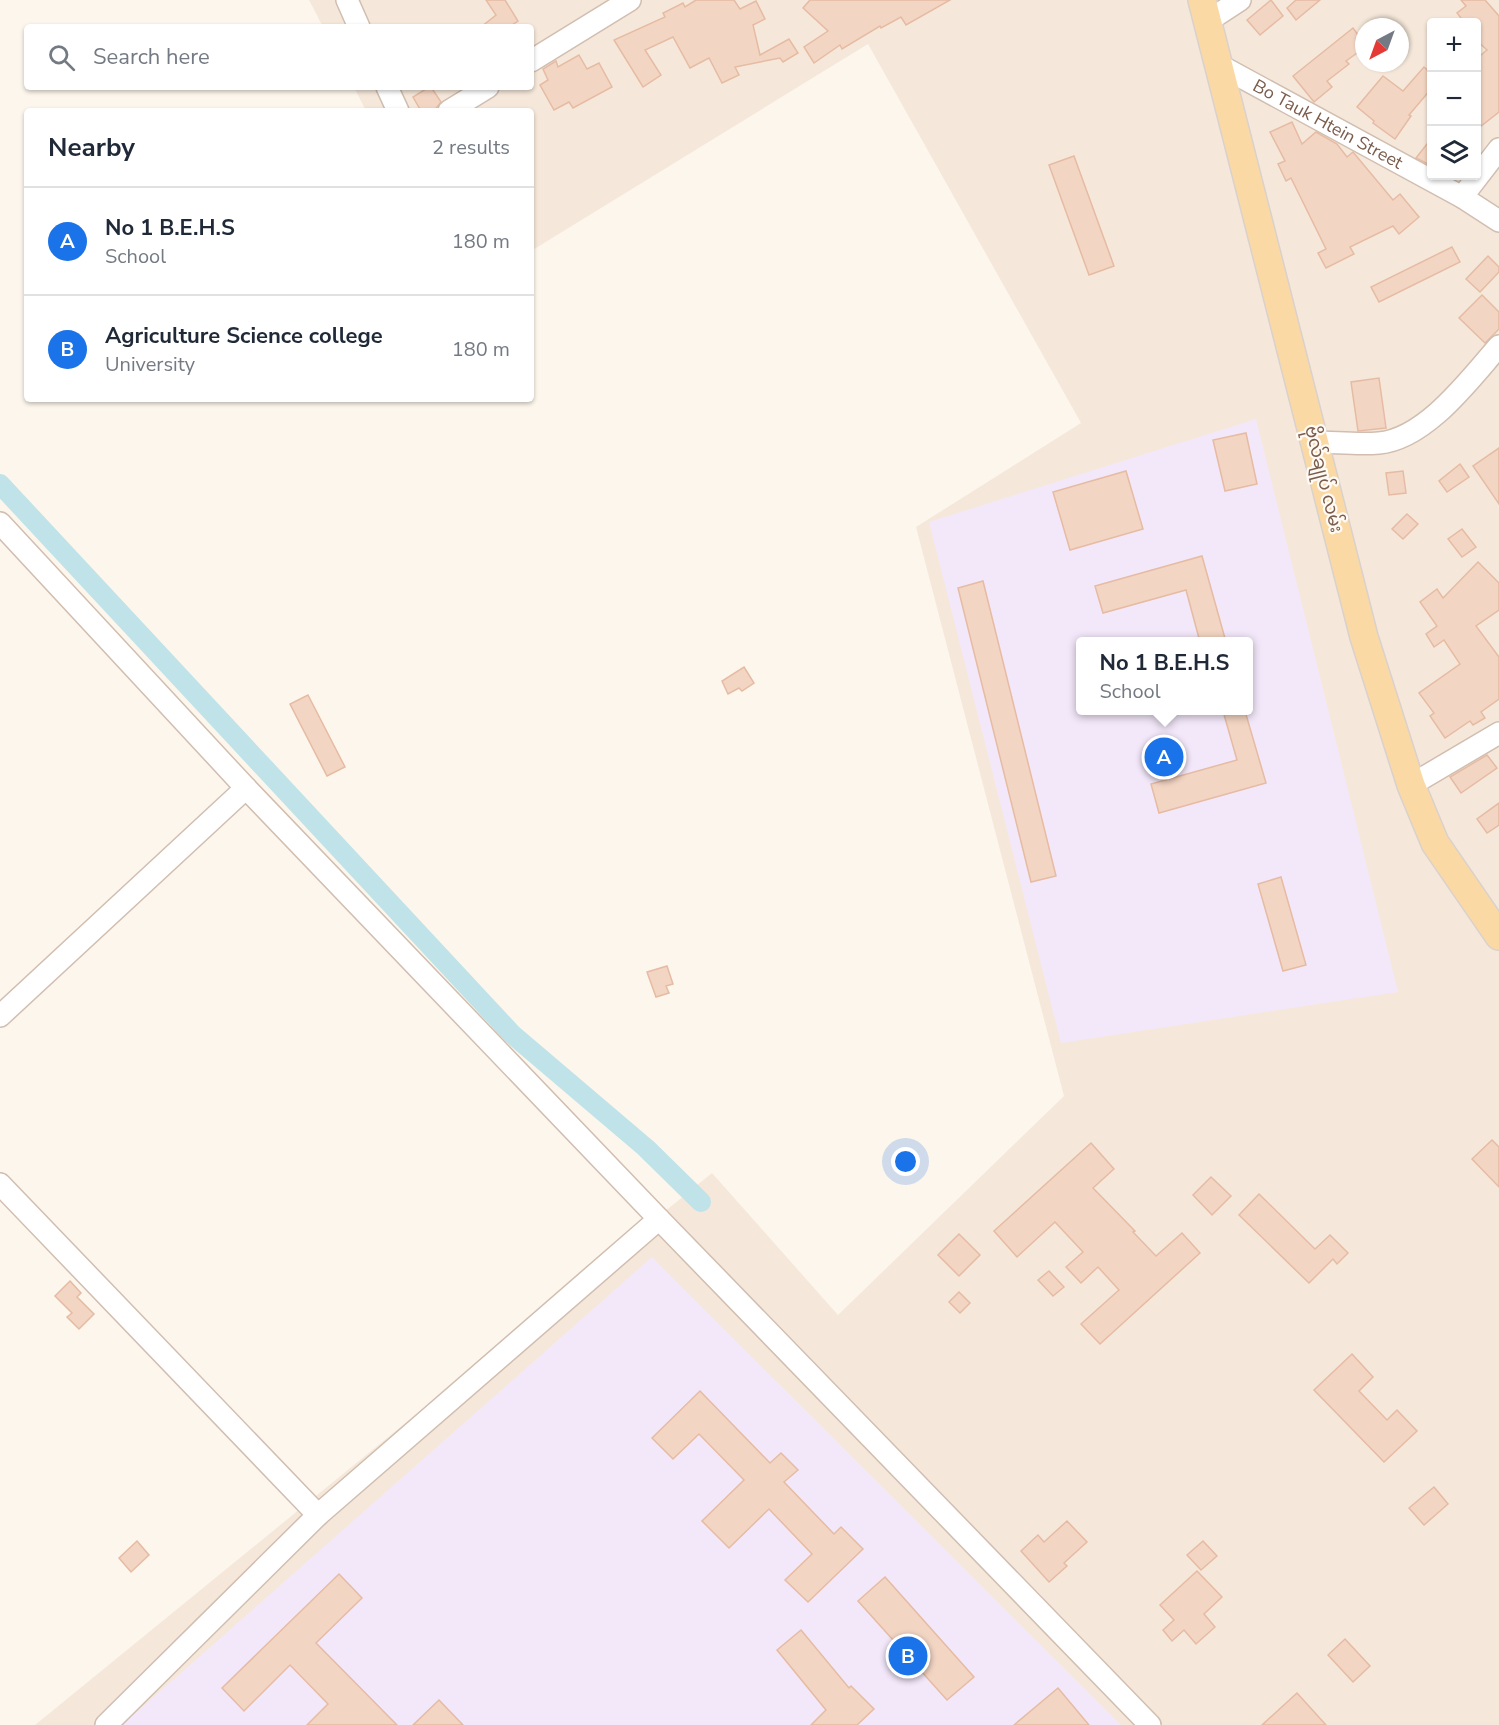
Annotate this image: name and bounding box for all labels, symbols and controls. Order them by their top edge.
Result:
north arrow [1355,18,1409,72]
map controls [1427,18,1481,180]
button: + [1427,18,1481,72]
search box [24,24,534,90]
icon: search [45,41,78,74]
text: Search here [93,42,210,72]
button: − [1427,72,1481,126]
street label: Bo Tauk Htein Street [1249,74,1408,175]
button: layers [1427,126,1481,180]
text: Nearby [48,130,135,165]
text: 2 results [432,134,510,161]
text: No 1 B.E.H.S [105,213,235,243]
text: A [60,228,75,255]
text: 180 m [452,228,510,255]
text: School [105,243,166,270]
text: Agriculture Science college [105,321,383,351]
text: B [61,336,74,363]
text: 180 m [452,336,510,363]
text: University [105,351,195,378]
street label: ဗိုလ်ချုပ် လမ်း [1296,423,1351,536]
popup [1076,637,1253,715]
text: No 1 B.E.H.S [1100,648,1230,678]
text: School [1100,678,1161,705]
pin: A [1144,734,1184,780]
your location [891,1147,920,1176]
pin: B [888,1634,928,1678]

